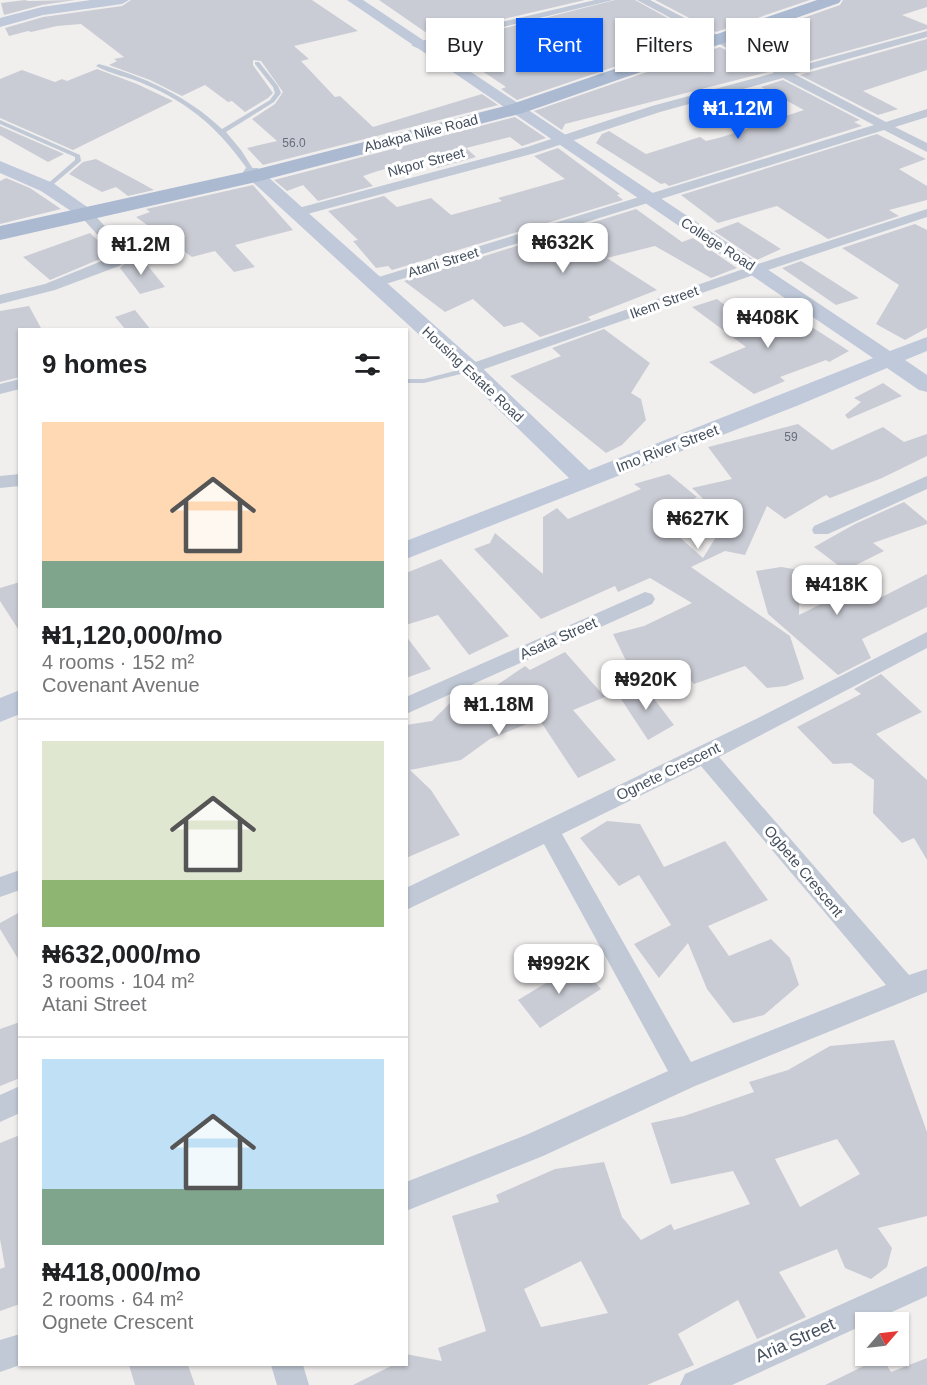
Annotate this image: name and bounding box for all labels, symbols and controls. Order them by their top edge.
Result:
chip: Buy [426,18,504,72]
chip: Rent [516,18,603,72]
chip: Filters [615,18,714,72]
chip: New [726,18,810,72]
pin: ₦1.12M [689,89,787,140]
text: ₦1.12M [703,97,773,119]
street label: Abakpa Nike Road [362,111,480,155]
house number: 56.0 [282,136,306,150]
street label: Nkpor Street [386,144,466,180]
street label: College Road [678,214,758,274]
pin: ₦632K [521,223,605,274]
pin: ₦1.2M [99,225,183,276]
text: ₦632K [532,231,594,253]
text: ₦1.2M [112,233,170,255]
street label: Atani Street [406,244,480,280]
street label: Ikem Street [628,282,700,322]
pin: ₦408K [726,298,810,349]
text: ₦408K [737,306,799,328]
street label: Housing Estate Road [419,323,527,425]
icon: filters [351,348,384,381]
text: 9 homes [42,349,148,379]
street label: Imo River Street [613,420,721,475]
house number: 59 [784,430,798,444]
icon: home [159,461,267,569]
pin: ₦627K [656,499,740,550]
text: ₦627K [667,507,729,529]
pin: ₦418K [795,565,879,616]
text: ₦418K [806,573,868,595]
street label: Asata Street [517,613,600,663]
text: ₦1,120,000/mo [42,620,223,650]
text: 4 rooms · 152 m² [42,651,194,673]
pin: ₦920K [604,660,688,711]
text: ₦920K [615,668,677,690]
text: Covenant Avenue [42,674,200,696]
pin: ₦1.18M [450,685,548,736]
text: ₦1.18M [464,693,534,715]
street label: Ognete Crescent [613,738,723,803]
icon: home [159,780,267,888]
street label: Ogbete Crescent [761,822,847,921]
text: ₦632,000/mo [42,939,201,969]
pin: ₦992K [517,944,601,995]
text: ₦992K [528,952,590,974]
text: 3 rooms · 104 m² [42,970,194,992]
text: Atani Street [42,993,147,1015]
icon: home [159,1098,267,1206]
text: ₦418,000/mo [42,1257,201,1287]
text: 2 rooms · 64 m² [42,1288,183,1310]
text: Ognete Crescent [42,1311,193,1333]
north arrow [855,1312,909,1366]
map controls [855,1312,909,1366]
street label: Aria Street [752,1314,838,1366]

